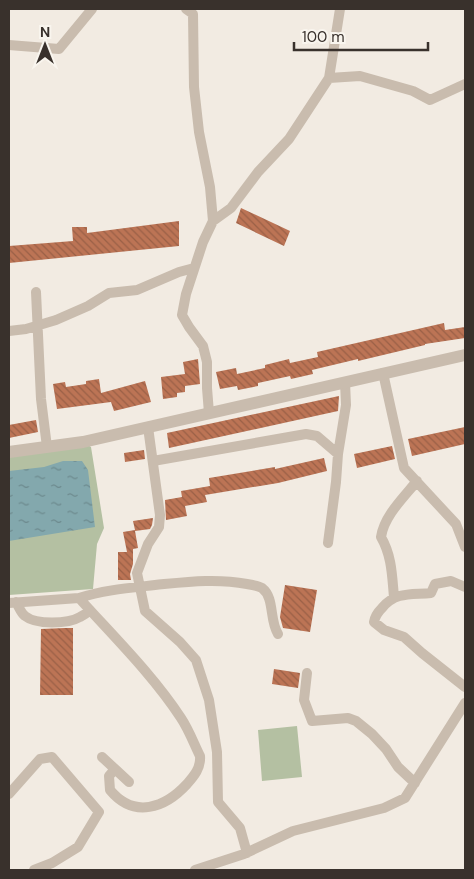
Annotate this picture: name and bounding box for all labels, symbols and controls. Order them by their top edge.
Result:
north arrow [20,20,70,70]
scale bar [294,20,428,52]
text: N [40,23,50,41]
text: 100 m [302,27,345,47]

